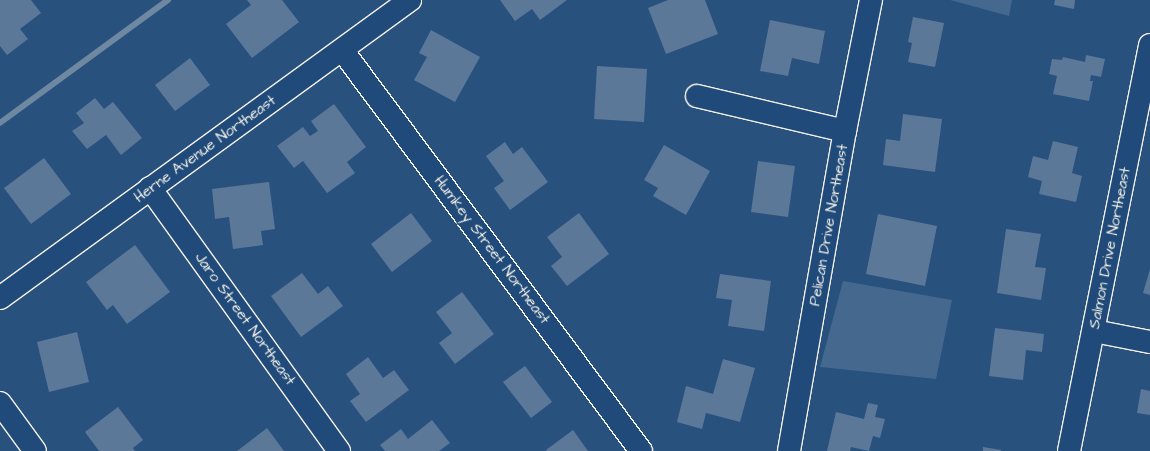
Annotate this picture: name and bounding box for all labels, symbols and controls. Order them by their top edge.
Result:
street label: Herne Avenue Northeast [131,92,279,206]
street label: Pelican Drive Northeast [806,143,852,307]
street label: Salmon Drive Northeast [1085,166,1135,330]
street label: Humkey Street Northeast [430,172,554,328]
street label: Jaro Street Northeast [191,249,299,389]

